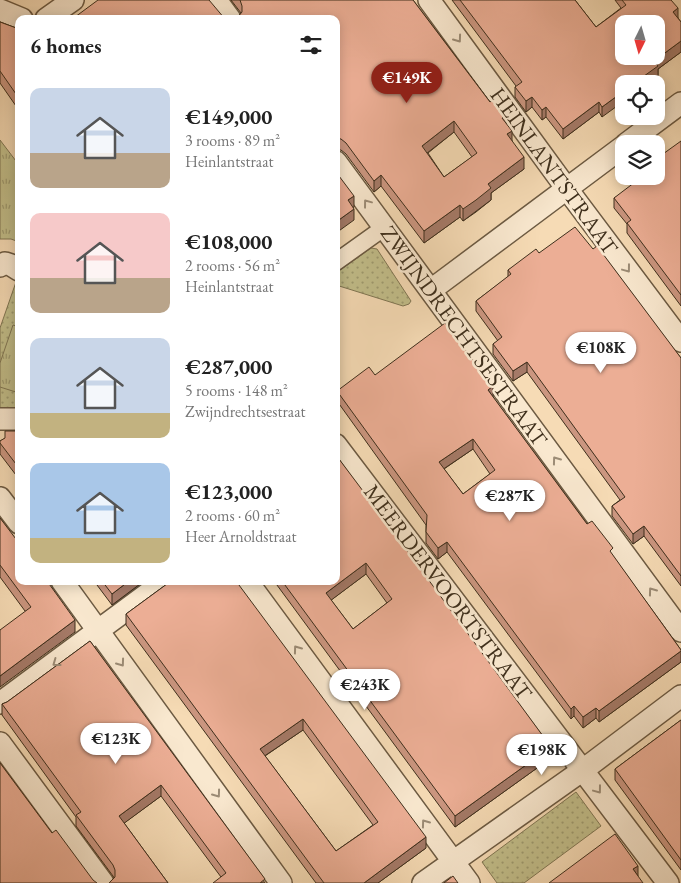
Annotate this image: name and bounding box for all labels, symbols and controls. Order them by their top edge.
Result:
north arrow [615,15,665,65]
map controls [615,15,665,185]
icon: filters [297,31,325,59]
text: 6 homes [30,32,102,59]
one-way arrow [452,33,461,43]
pin: €149K [372,62,442,104]
text: €149K [382,67,432,88]
button: locate [615,75,665,125]
street label: HEINLANTSTRAAT [483,82,625,261]
text: €149,000 [185,103,272,130]
icon: home [70,108,130,168]
text: 3 rooms · 89 m² [185,130,280,151]
button: layers [615,135,665,185]
text: Heinlantstraat [185,151,274,172]
one-way arrow [363,199,373,208]
street label: ZWIJNDRECHTSESTRAAT [374,220,554,452]
text: €108,000 [185,228,272,255]
icon: home [70,233,130,293]
text: 2 rooms · 56 m² [185,255,280,276]
one-way arrow [621,263,630,273]
text: Heinlantstraat [185,276,274,297]
pin: €108K [566,332,636,374]
text: €108K [576,337,626,358]
text: €287,000 [185,353,272,380]
icon: home [70,358,130,418]
text: 5 rooms · 148 m² [185,380,288,401]
text: Zwijndrechtsestraat [185,401,306,422]
one-way arrow [553,457,562,466]
text: €123,000 [185,478,272,505]
street label: MEERDERVOORTSTRAAT [357,478,539,706]
pin: €287K [475,480,545,522]
icon: home [70,483,130,543]
text: €287K [485,485,535,506]
text: 2 rooms · 60 m² [185,505,280,526]
text: Heer Arnoldstraat [185,526,297,547]
one-way arrow [649,587,658,597]
one-way arrow [295,646,303,655]
one-way arrow [52,656,61,666]
one-way arrow [116,657,124,666]
pin: €243K [330,668,400,711]
text: €243K [340,674,390,695]
pin: €123K [81,722,151,765]
text: €123K [91,728,141,749]
pin: €198K [507,734,577,776]
text: €198K [517,739,567,760]
one-way arrow [592,784,601,794]
one-way arrow [211,789,220,798]
one-way arrow [422,819,431,828]

